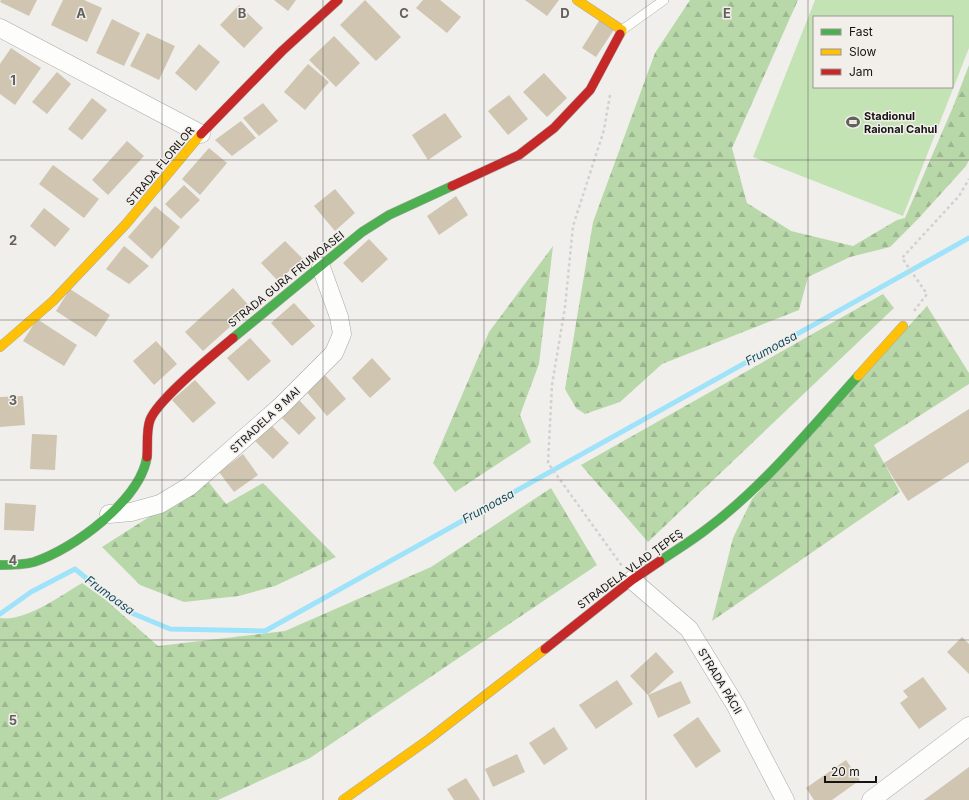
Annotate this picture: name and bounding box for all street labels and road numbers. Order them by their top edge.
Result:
street label: STRADA FLORILOR [123,123,197,209]
street label: STRADA GURA FRUMOASEI [225,228,347,330]
street label: STRADELA 9 MAI [227,384,303,456]
street label: STRADELA VLAD ȚEPEŞ [574,526,686,612]
street label: STRADA PĂCII [695,645,745,717]

